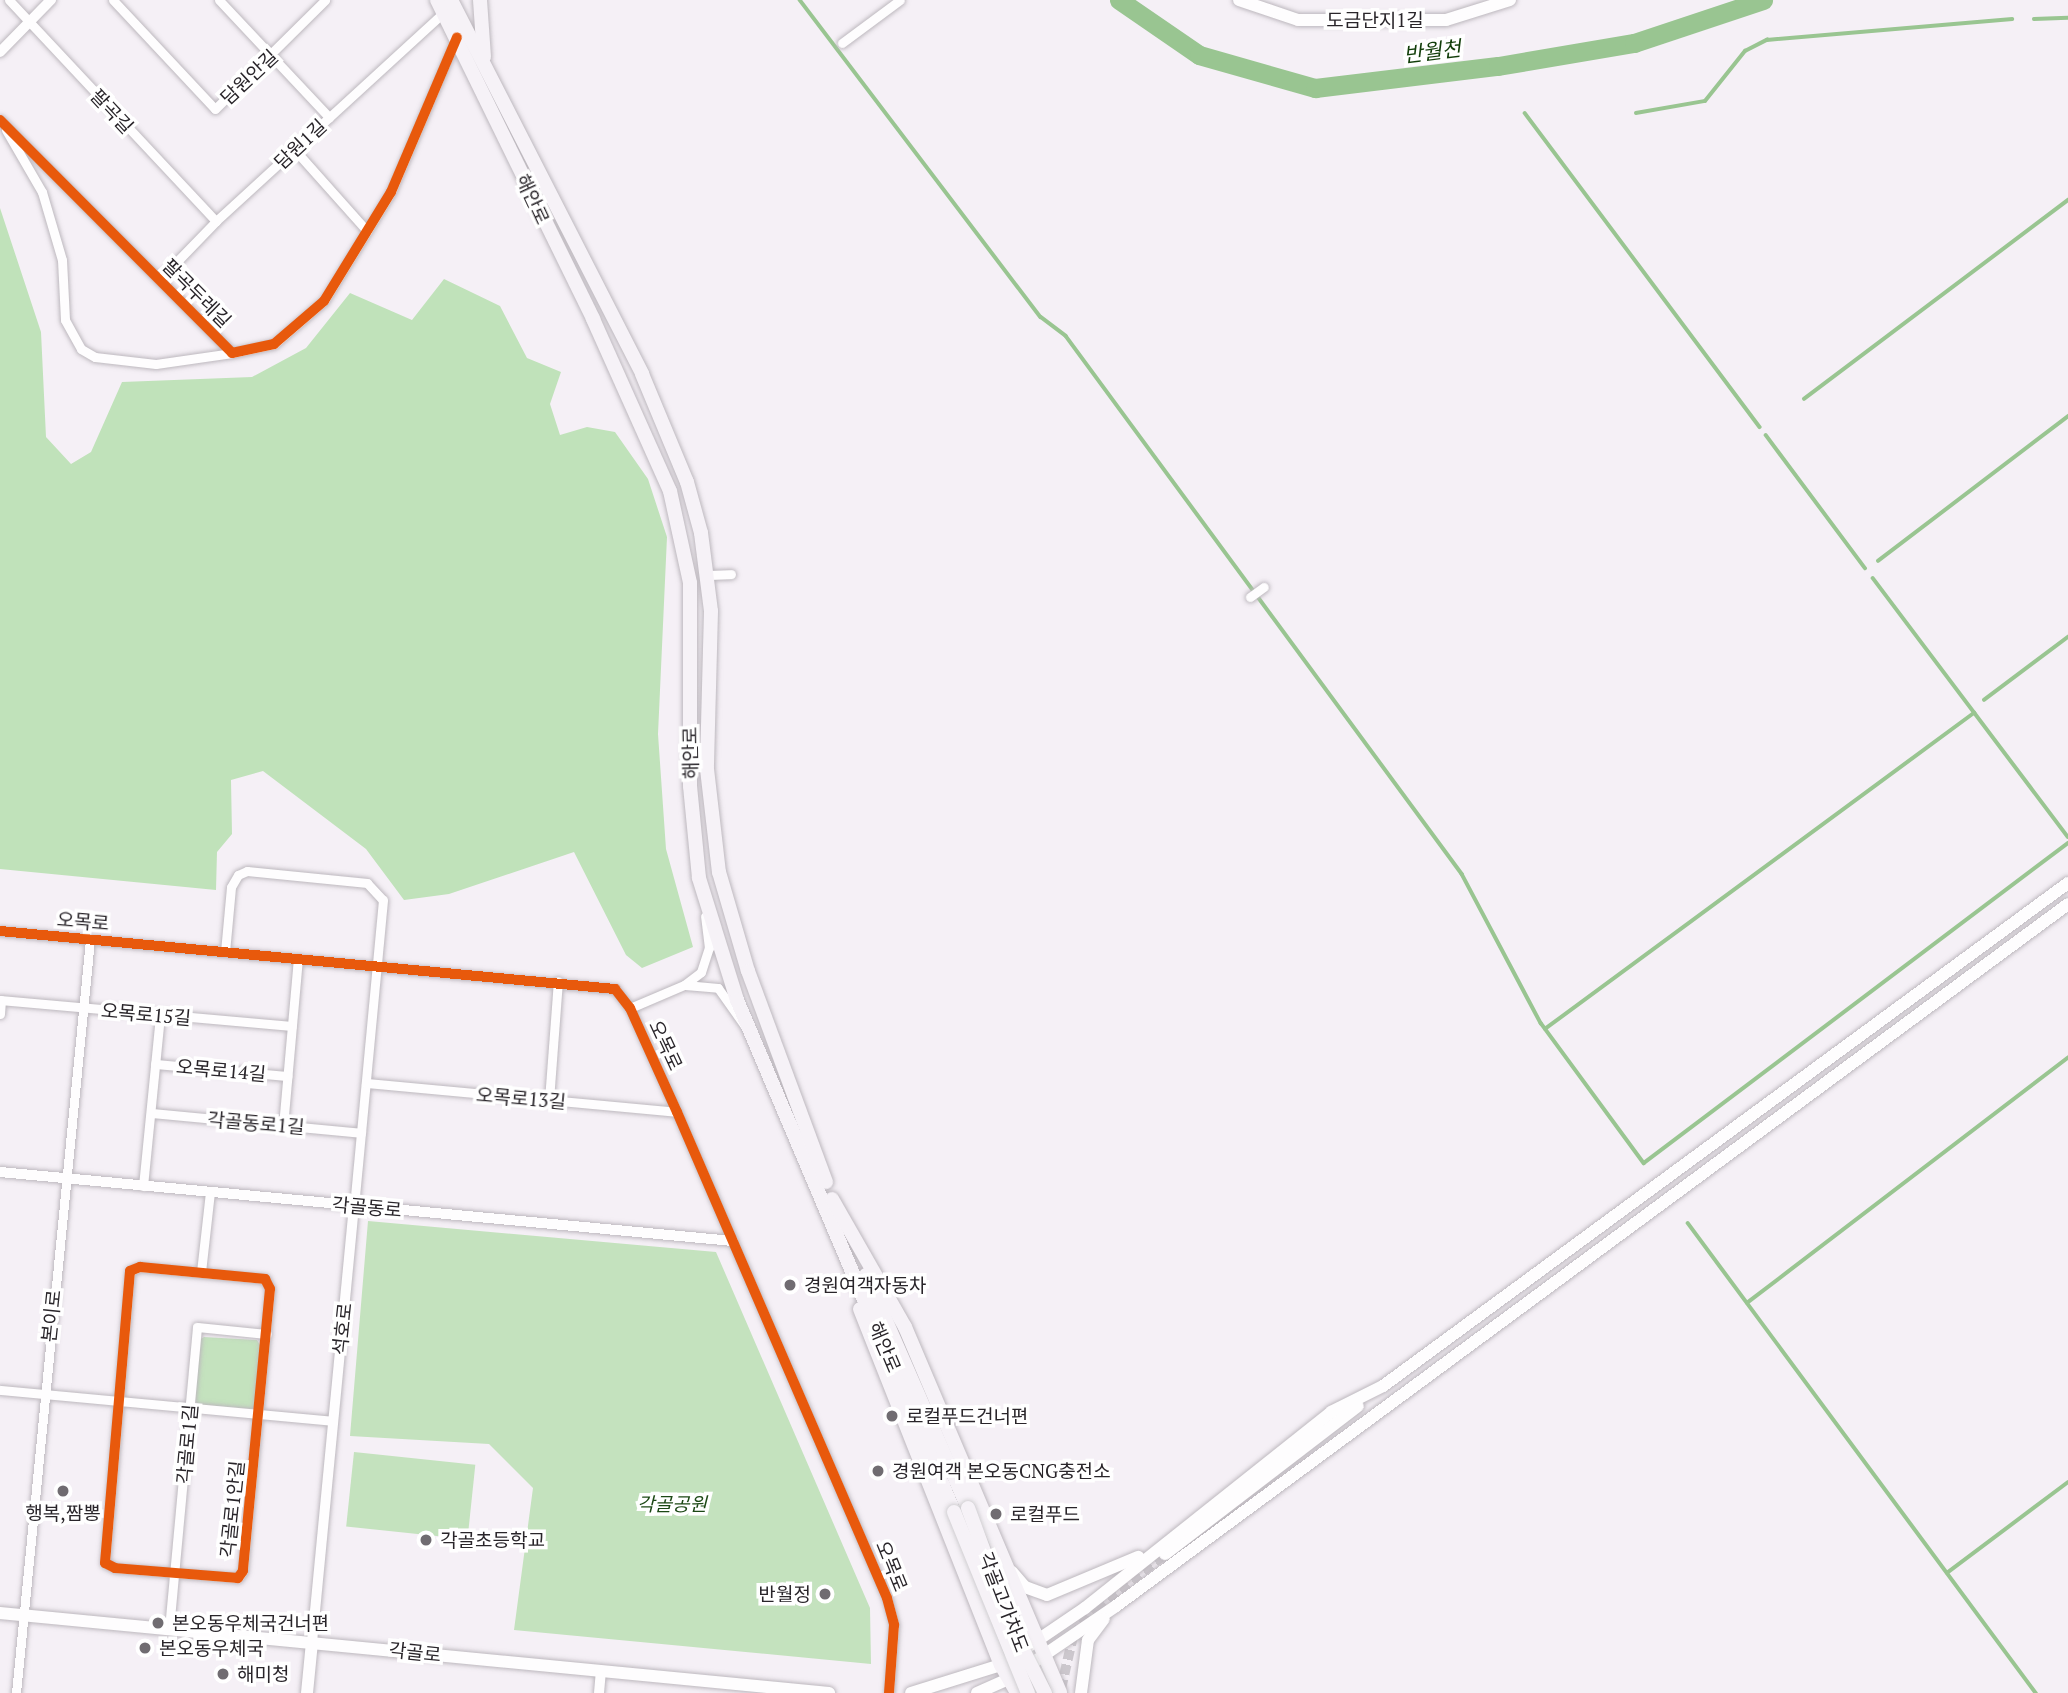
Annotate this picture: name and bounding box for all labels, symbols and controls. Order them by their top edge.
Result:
street label: 도금단지1길 [1326,9,1424,31]
water label: 반월천 [1402,35,1462,67]
street label: 담원안길 [216,45,282,109]
street label: 팔곡길 [86,84,138,138]
street label: 담원1길 [269,114,331,174]
street label: 해안로 [512,170,554,228]
street label: 팔곡두레길 [158,254,236,332]
street label: 해안로 [678,727,702,779]
street label: 오목로 [56,907,110,935]
street label: 오목로15길 [100,999,192,1029]
street label: 오목로 [645,1016,687,1074]
street label: 오목로14길 [175,1055,267,1085]
street label: 오목로13길 [475,1083,567,1113]
street label: 각골동로1길 [206,1107,306,1139]
street label: 각골동로 [331,1193,403,1221]
place label: 경원여객자동차 [804,1274,926,1296]
marker: 경원여객자동차 [782,1277,798,1293]
street label: 본이로 [37,1289,65,1343]
street label: 석호로 [328,1302,356,1356]
street label: 해안로 [864,1318,906,1376]
street label: 각골로1길 [172,1403,202,1485]
place label: 로컬푸드건너편 [906,1405,1028,1427]
marker: 로컬푸드건너편 [884,1408,900,1424]
street label: 각골로1안길 [216,1459,248,1559]
place label: 경원여객 본오동CNG충전소 [892,1460,1111,1482]
marker: 경원여객 본오동CNG충전소 [870,1463,886,1479]
marker: 행복,짬뽕 [55,1483,71,1499]
park label: 각골공원 [637,1493,707,1515]
place label: 행복,짬뽕 [25,1502,101,1524]
place label: 로컬푸드 [1010,1503,1080,1525]
marker: 로컬푸드 [988,1506,1004,1522]
place label: 각골초등학교 [440,1529,545,1551]
marker: 각골초등학교 [418,1532,434,1548]
street label: 오목로 [872,1537,912,1595]
street label: 각골고가차도 [975,1549,1033,1655]
place label: 반월정 [759,1583,811,1605]
marker: 반월정 [817,1586,833,1602]
place label: 본오동우체국건너편 [172,1612,329,1634]
marker: 본오동우체국건너편 [150,1615,166,1631]
place label: 본오동우체국 [159,1637,264,1659]
street label: 각골로 [388,1638,442,1666]
marker: 본오동우체국 [137,1640,153,1656]
place label: 해미청 [237,1663,289,1685]
marker: 해미청 [215,1666,231,1682]

